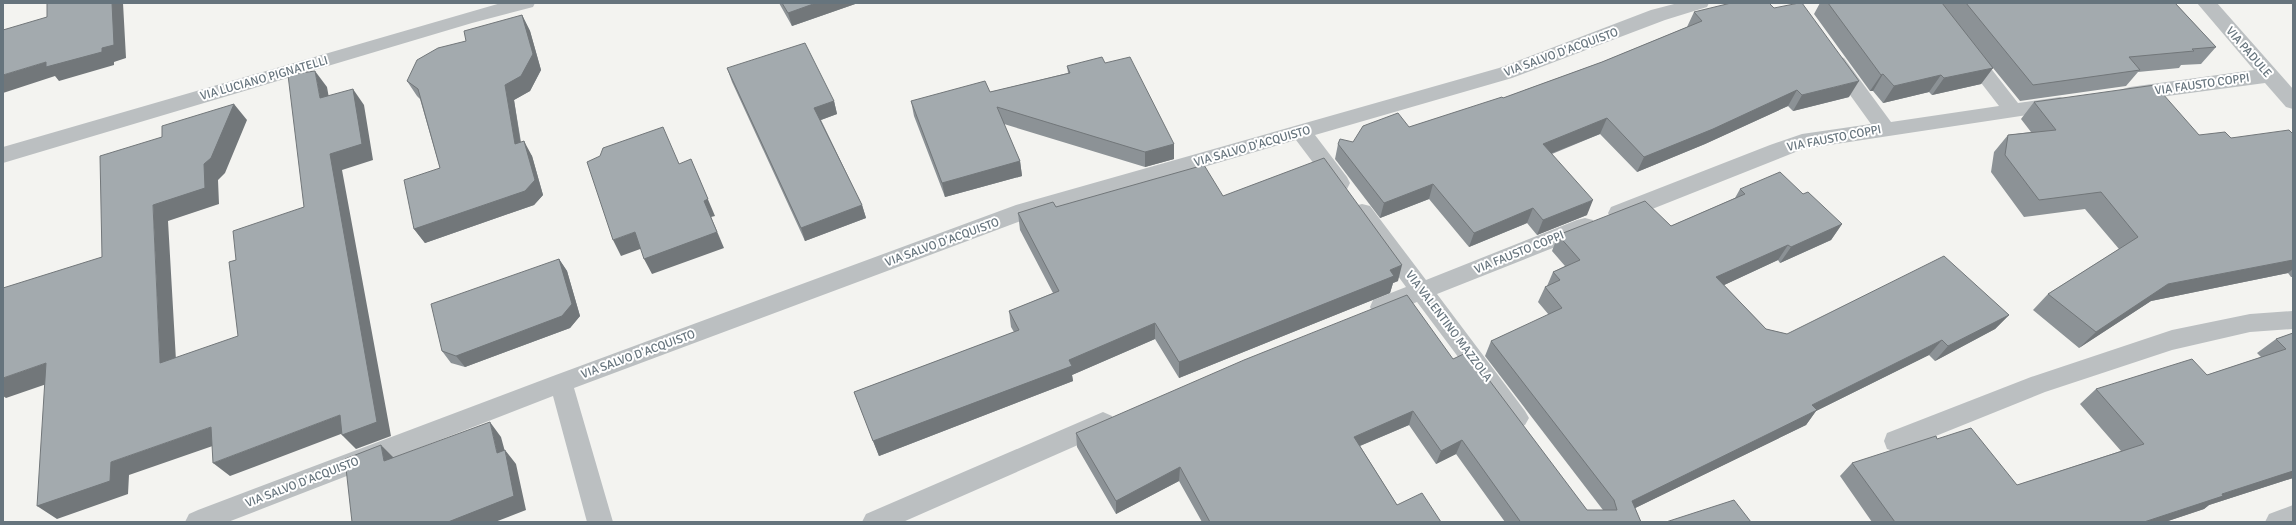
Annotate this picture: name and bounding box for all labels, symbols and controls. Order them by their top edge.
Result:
street label: VIA PADULE [2222,24,2275,81]
street label: VIA SALVO D'ACQUISTO [1502,25,1620,80]
street label: VIA LUCIANO PIGNATELLI [198,53,330,104]
street label: VIA FAUSTO COPPI [2154,70,2250,99]
street label: VIA FAUSTO COPPI [1786,122,1882,155]
street label: VIA SALVO D'ACQUISTO [1192,123,1312,170]
street label: VIA SALVO D'ACQUISTO [883,215,1001,270]
street label: VIA FAUSTO COPPI [1472,228,1566,277]
street label: VIA VALENTINO MAZZOLA [1402,268,1496,385]
street label: VIA SALVO D'ACQUISTO [579,327,697,382]
street label: VIA SALVO D'ACQUISTO [243,454,361,511]

